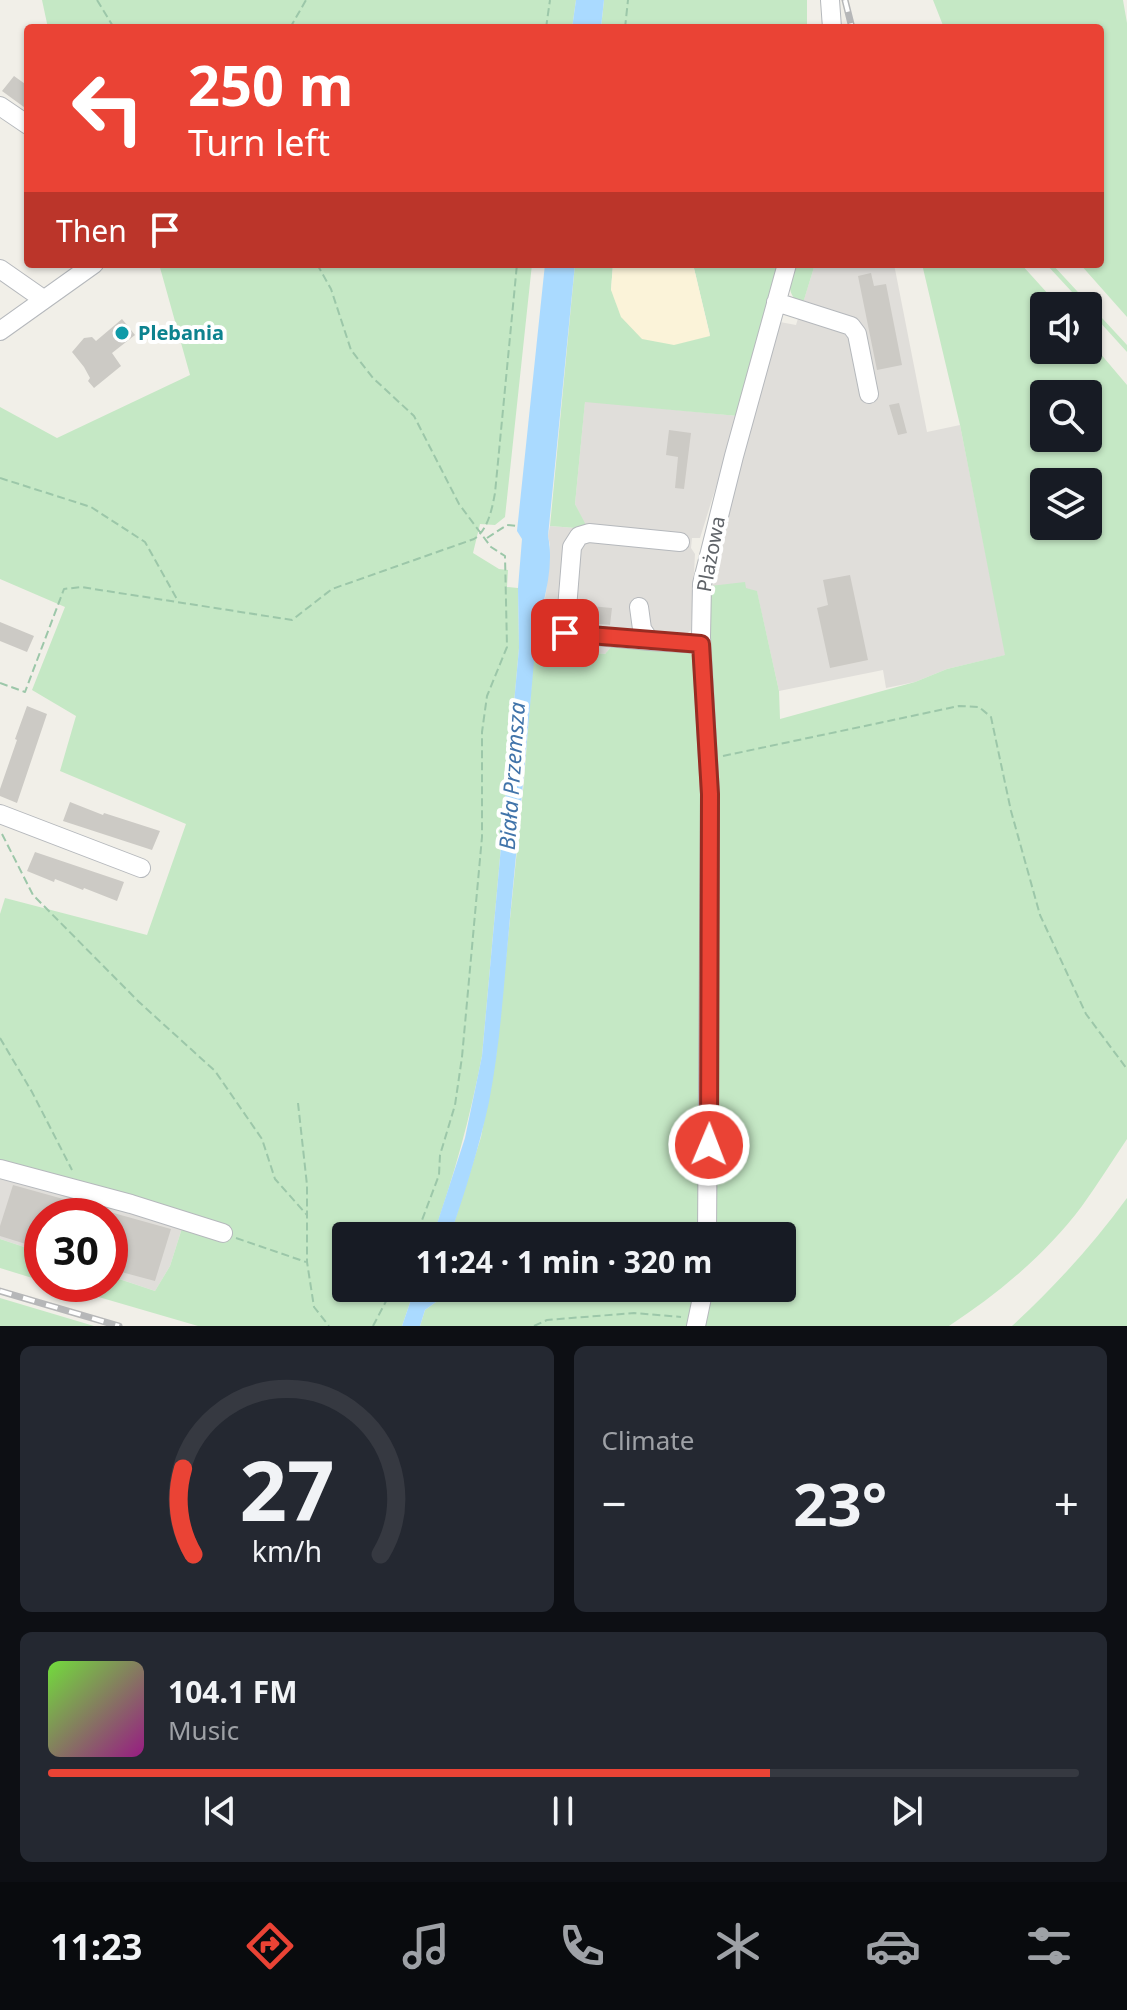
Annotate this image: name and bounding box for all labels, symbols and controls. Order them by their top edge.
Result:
text: 250 m [188,46,353,122]
icon: left [56,56,160,160]
text: Turn left [188,118,330,167]
icon: arrive [143,208,187,252]
text: Then [56,210,127,251]
map controls [1030,292,1102,540]
button: sound [1030,292,1102,364]
place label: Plebania [138,319,224,346]
marker: Plebania [113,324,131,342]
button: search [1030,380,1102,452]
button: layers [1030,468,1102,540]
street label: Plażowa [690,514,731,594]
pin [531,599,599,667]
icon: arrive [543,611,587,655]
water label: Biała Przemsza [491,700,531,851]
position arrow [667,1103,751,1187]
speed limit sign: 30 [24,1198,128,1302]
text: 11:24 · 1 min · 320 m [416,1241,712,1282]
text: Climate [602,1422,694,1458]
text: 27 [239,1432,334,1545]
text: 23° [793,1462,887,1544]
text: − [602,1473,627,1533]
text: + [1054,1473,1079,1533]
text: km/h [252,1531,322,1570]
text: 104.1 FM [168,1671,298,1712]
text: Music [168,1712,239,1748]
icon: previous [198,1789,242,1833]
icon: pause [541,1789,585,1833]
icon: next [885,1789,929,1833]
icon: directions [242,1918,298,1974]
icon: music [398,1918,454,1974]
icon: phone [554,1918,610,1974]
icon: climate [710,1918,766,1974]
icon: car [865,1918,921,1974]
icon: filters [1021,1918,1077,1974]
text: 11:23 [50,1922,142,1971]

